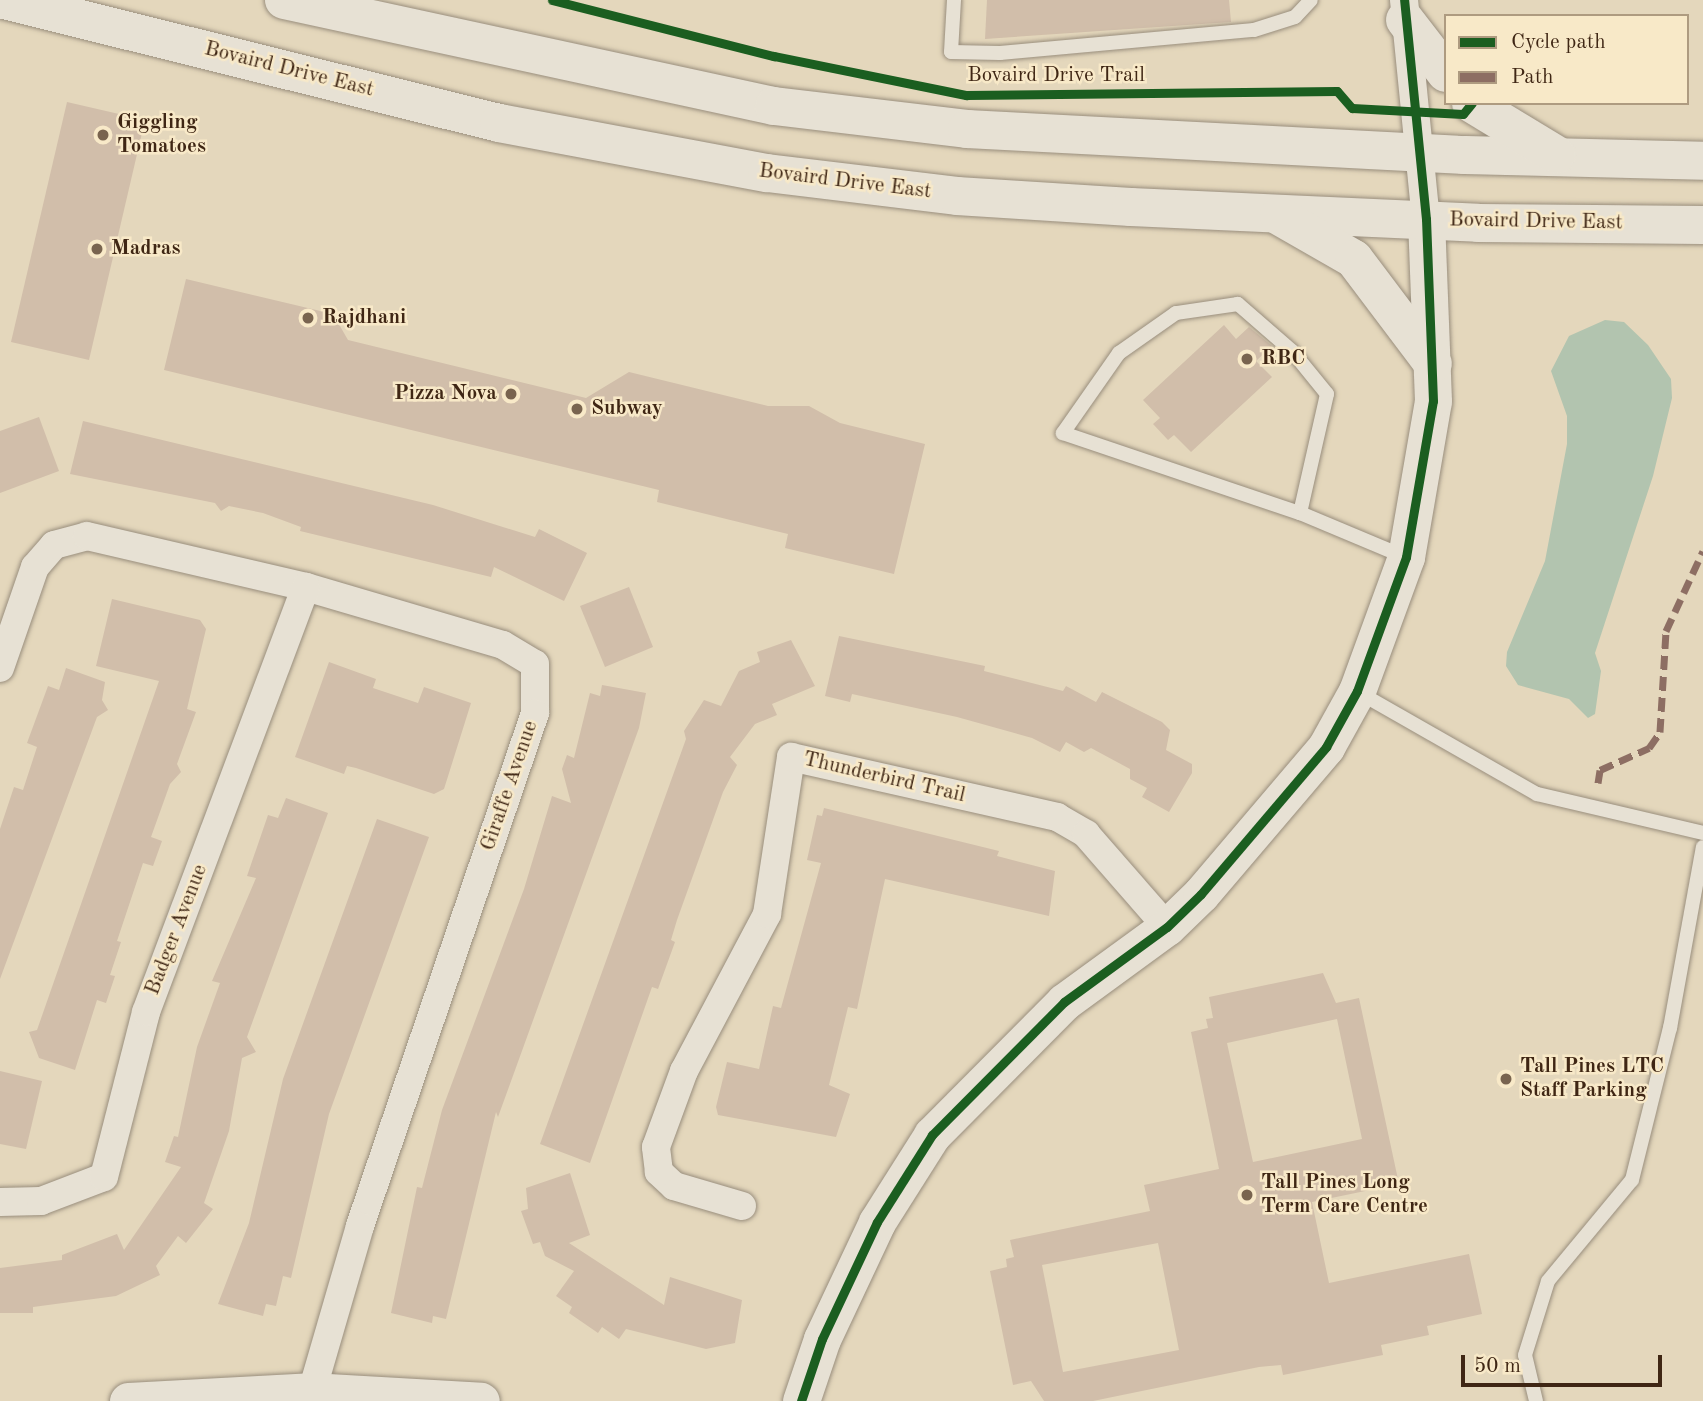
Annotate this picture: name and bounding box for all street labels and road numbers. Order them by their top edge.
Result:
street label: Bovaird Drive East [202,37,376,103]
street label: Bovaird Drive Trail [967,63,1145,89]
street label: Bovaird Drive East [757,159,933,205]
street label: Bovaird Drive East [1449,208,1623,236]
street label: Giraffe Avenue [476,718,544,854]
street label: Thunderbird Trail [801,747,967,809]
street label: Badger Avenue [141,861,213,999]

